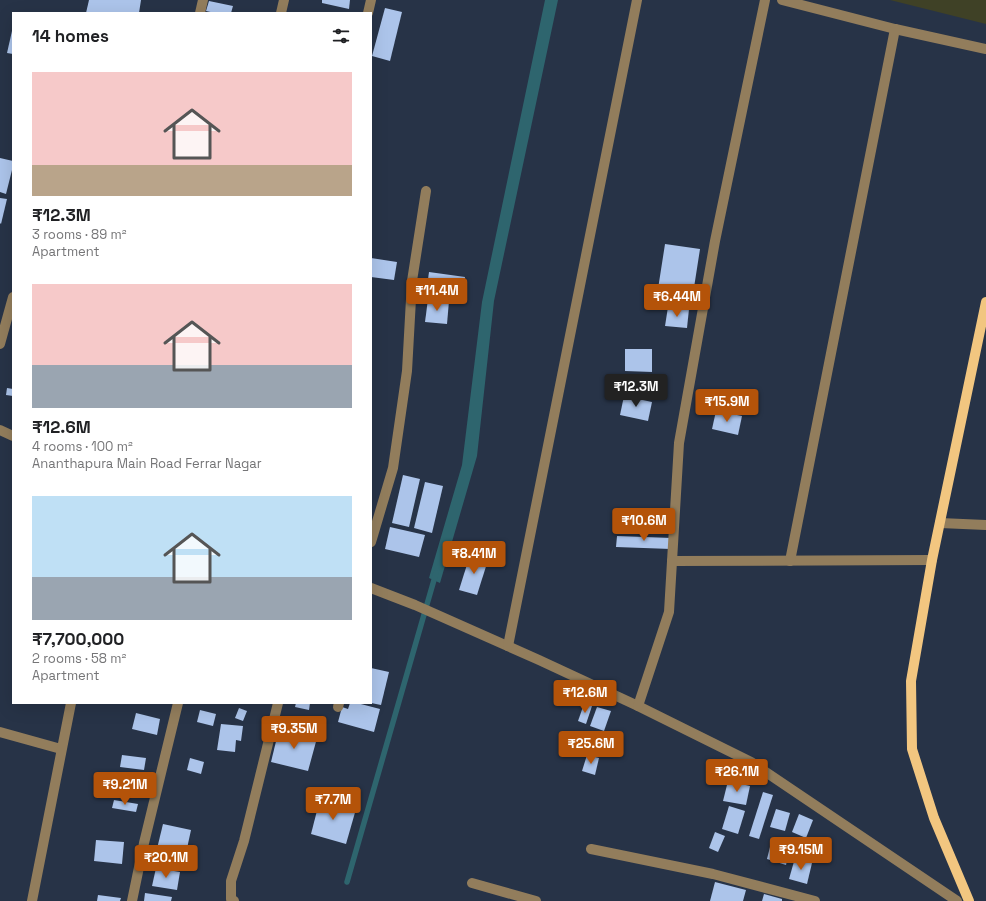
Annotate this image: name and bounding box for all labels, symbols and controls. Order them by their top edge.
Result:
text: 14 homes [32,25,109,47]
icon: filters [330,25,352,47]
icon: home [156,98,228,170]
text: ₹12.3M [32,204,91,226]
text: 3 rooms · 89 m² [32,226,126,243]
text: Apartment [32,243,100,260]
pin: ₹11.4M [404,278,470,312]
text: ₹11.4M [415,282,459,299]
pin: ₹6.44M [644,284,710,318]
text: ₹6.44M [653,288,701,305]
icon: home [156,310,228,382]
pin: ₹12.3M [603,374,669,408]
text: ₹12.3M [614,378,658,395]
pin: ₹15.9M [694,389,760,423]
text: ₹15.9M [704,393,750,410]
text: ₹12.6M [32,416,91,438]
text: 4 rooms · 100 m² [32,438,133,455]
text: Ananthapura Main Road Ferrar Nagar [32,455,262,472]
pin: ₹10.6M [611,508,677,542]
text: ₹10.6M [621,512,667,529]
icon: home [156,522,228,594]
pin: ₹8.41M [441,541,507,575]
text: ₹8.41M [452,545,496,562]
text: ₹7,700,000 [32,628,124,650]
text: 2 rooms · 58 m² [32,650,126,667]
text: Apartment [32,667,100,684]
pin: ₹12.6M [552,680,618,714]
text: ₹12.6M [563,684,607,701]
pin: ₹9.35M [261,716,327,750]
text: ₹9.35M [270,720,318,737]
pin: ₹25.6M [558,731,624,765]
text: ₹25.6M [568,735,614,752]
pin: ₹26.1M [704,759,770,793]
text: ₹26.1M [715,763,759,780]
pin: ₹9.21M [92,772,158,806]
text: ₹9.21M [103,776,147,793]
pin: ₹7.7M [305,787,361,821]
text: ₹7.7M [315,791,351,808]
pin: ₹9.15M [768,837,834,871]
text: ₹9.15M [779,841,823,858]
pin: ₹20.1M [133,845,199,879]
text: ₹20.1M [144,849,188,866]

